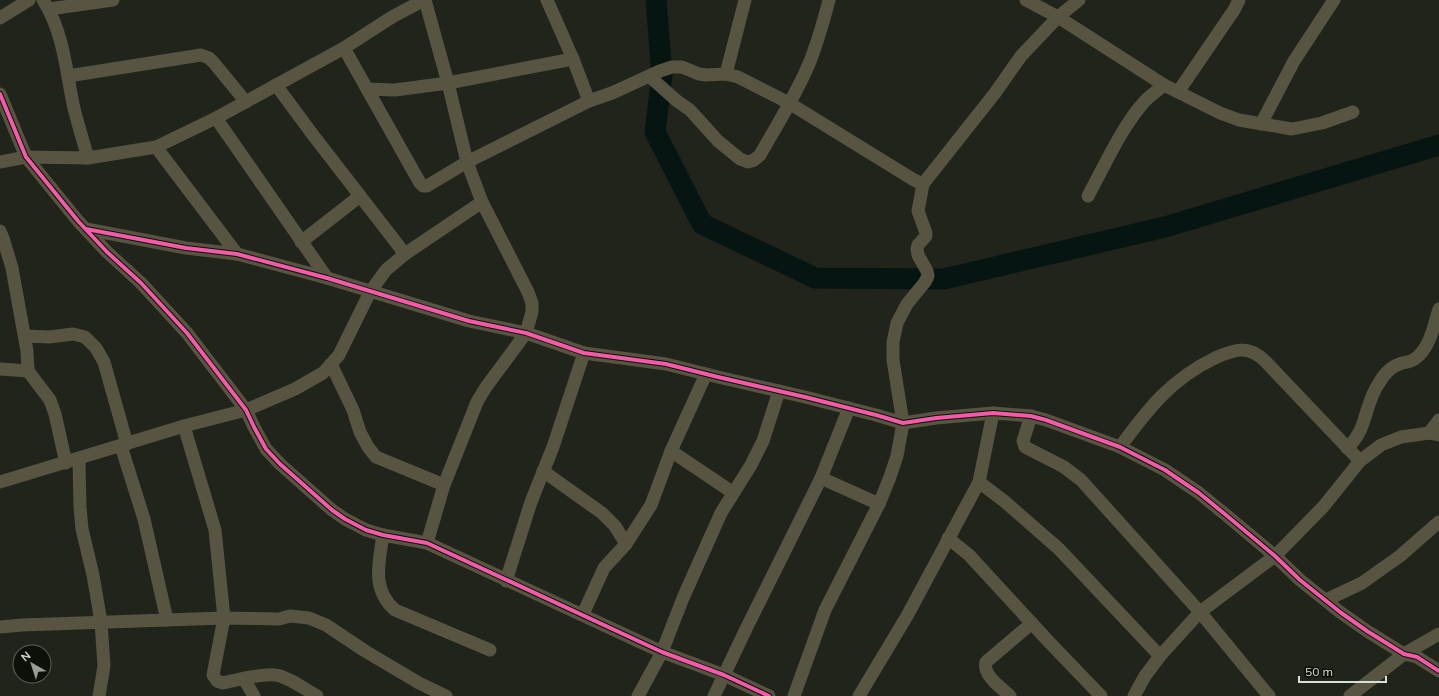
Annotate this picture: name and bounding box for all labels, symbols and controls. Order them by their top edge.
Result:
north arrow [12,644,52,684]
text: N [18,648,33,664]
scale bar [1299,658,1386,684]
text: 50 m [1305,664,1333,679]

